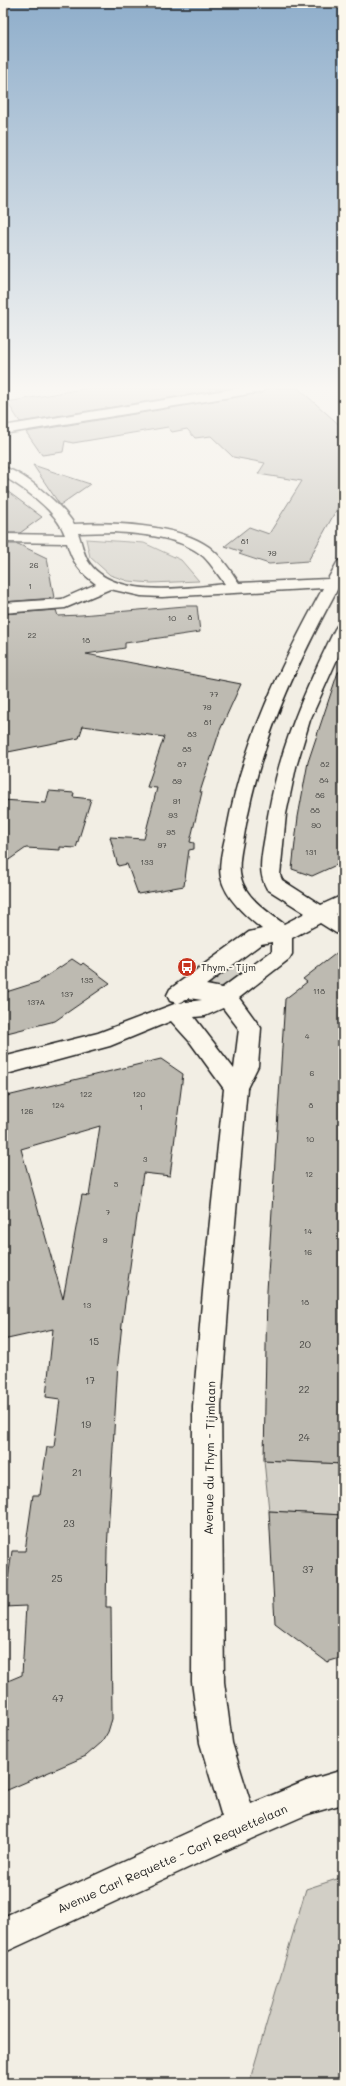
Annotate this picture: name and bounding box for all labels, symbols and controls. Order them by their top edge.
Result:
house number: 81 [241,536,249,546]
house number: 79 [267,548,277,558]
house number: 26 [29,560,39,570]
house number: 1 [28,581,32,591]
house number: 8 [188,612,193,622]
house number: 10 [168,613,176,623]
house number: 22 [28,630,36,640]
house number: 18 [82,635,90,645]
house number: 77 [210,689,219,699]
house number: 79 [202,702,212,712]
house number: 81 [204,717,212,727]
house number: 83 [187,729,197,739]
house number: 85 [182,744,192,754]
house number: 87 [177,759,187,769]
house number: 82 [320,759,330,769]
house number: 84 [319,775,329,785]
house number: 89 [172,776,182,786]
house number: 86 [315,790,325,800]
house number: 91 [173,796,181,806]
house number: 88 [310,805,320,815]
house number: 93 [168,810,178,820]
house number: 90 [311,820,321,830]
house number: 95 [166,827,176,837]
house number: 97 [157,840,167,850]
house number: 131 [305,847,317,857]
house number: 133 [141,857,154,867]
bus stop icon: Thym - Tijm [176,956,198,978]
place label: Thym - Tijm [201,960,256,974]
house number: 135 [81,975,94,985]
house number: 118 [313,986,325,996]
house number: 137 [61,989,74,999]
house number: 137A [27,997,45,1007]
house number: 4 [305,1031,310,1041]
house number: 6 [310,1068,315,1078]
house number: 122 [80,1089,92,1099]
house number: 120 [133,1089,146,1099]
house number: 124 [52,1100,65,1110]
house number: 8 [309,1100,314,1110]
house number: 1 [139,1102,143,1112]
house number: 126 [21,1106,34,1116]
house number: 10 [306,1134,314,1144]
house number: 3 [143,1154,148,1164]
house number: 12 [305,1169,313,1179]
house number: 5 [114,1179,119,1189]
house number: 7 [106,1207,111,1217]
house number: 14 [304,1226,312,1236]
house number: 9 [103,1235,108,1245]
house number: 16 [304,1247,312,1257]
house number: 18 [301,1297,309,1307]
house number: 13 [83,1300,91,1310]
house number: 15 [89,1334,99,1348]
house number: 20 [299,1337,311,1351]
house number: 17 [85,1373,95,1387]
street label: Avenue du Thym - Tijmlaan [200,1381,218,1535]
house number: 22 [298,1382,310,1396]
house number: 19 [81,1417,91,1431]
house number: 24 [298,1430,310,1444]
house number: 21 [72,1465,82,1479]
house number: 23 [63,1516,75,1530]
house number: 37 [302,1562,314,1576]
house number: 25 [51,1571,63,1585]
house number: 47 [52,1691,64,1705]
street label: Avenue Carl Requette - Carl Requettelaan [54,1800,290,1916]

